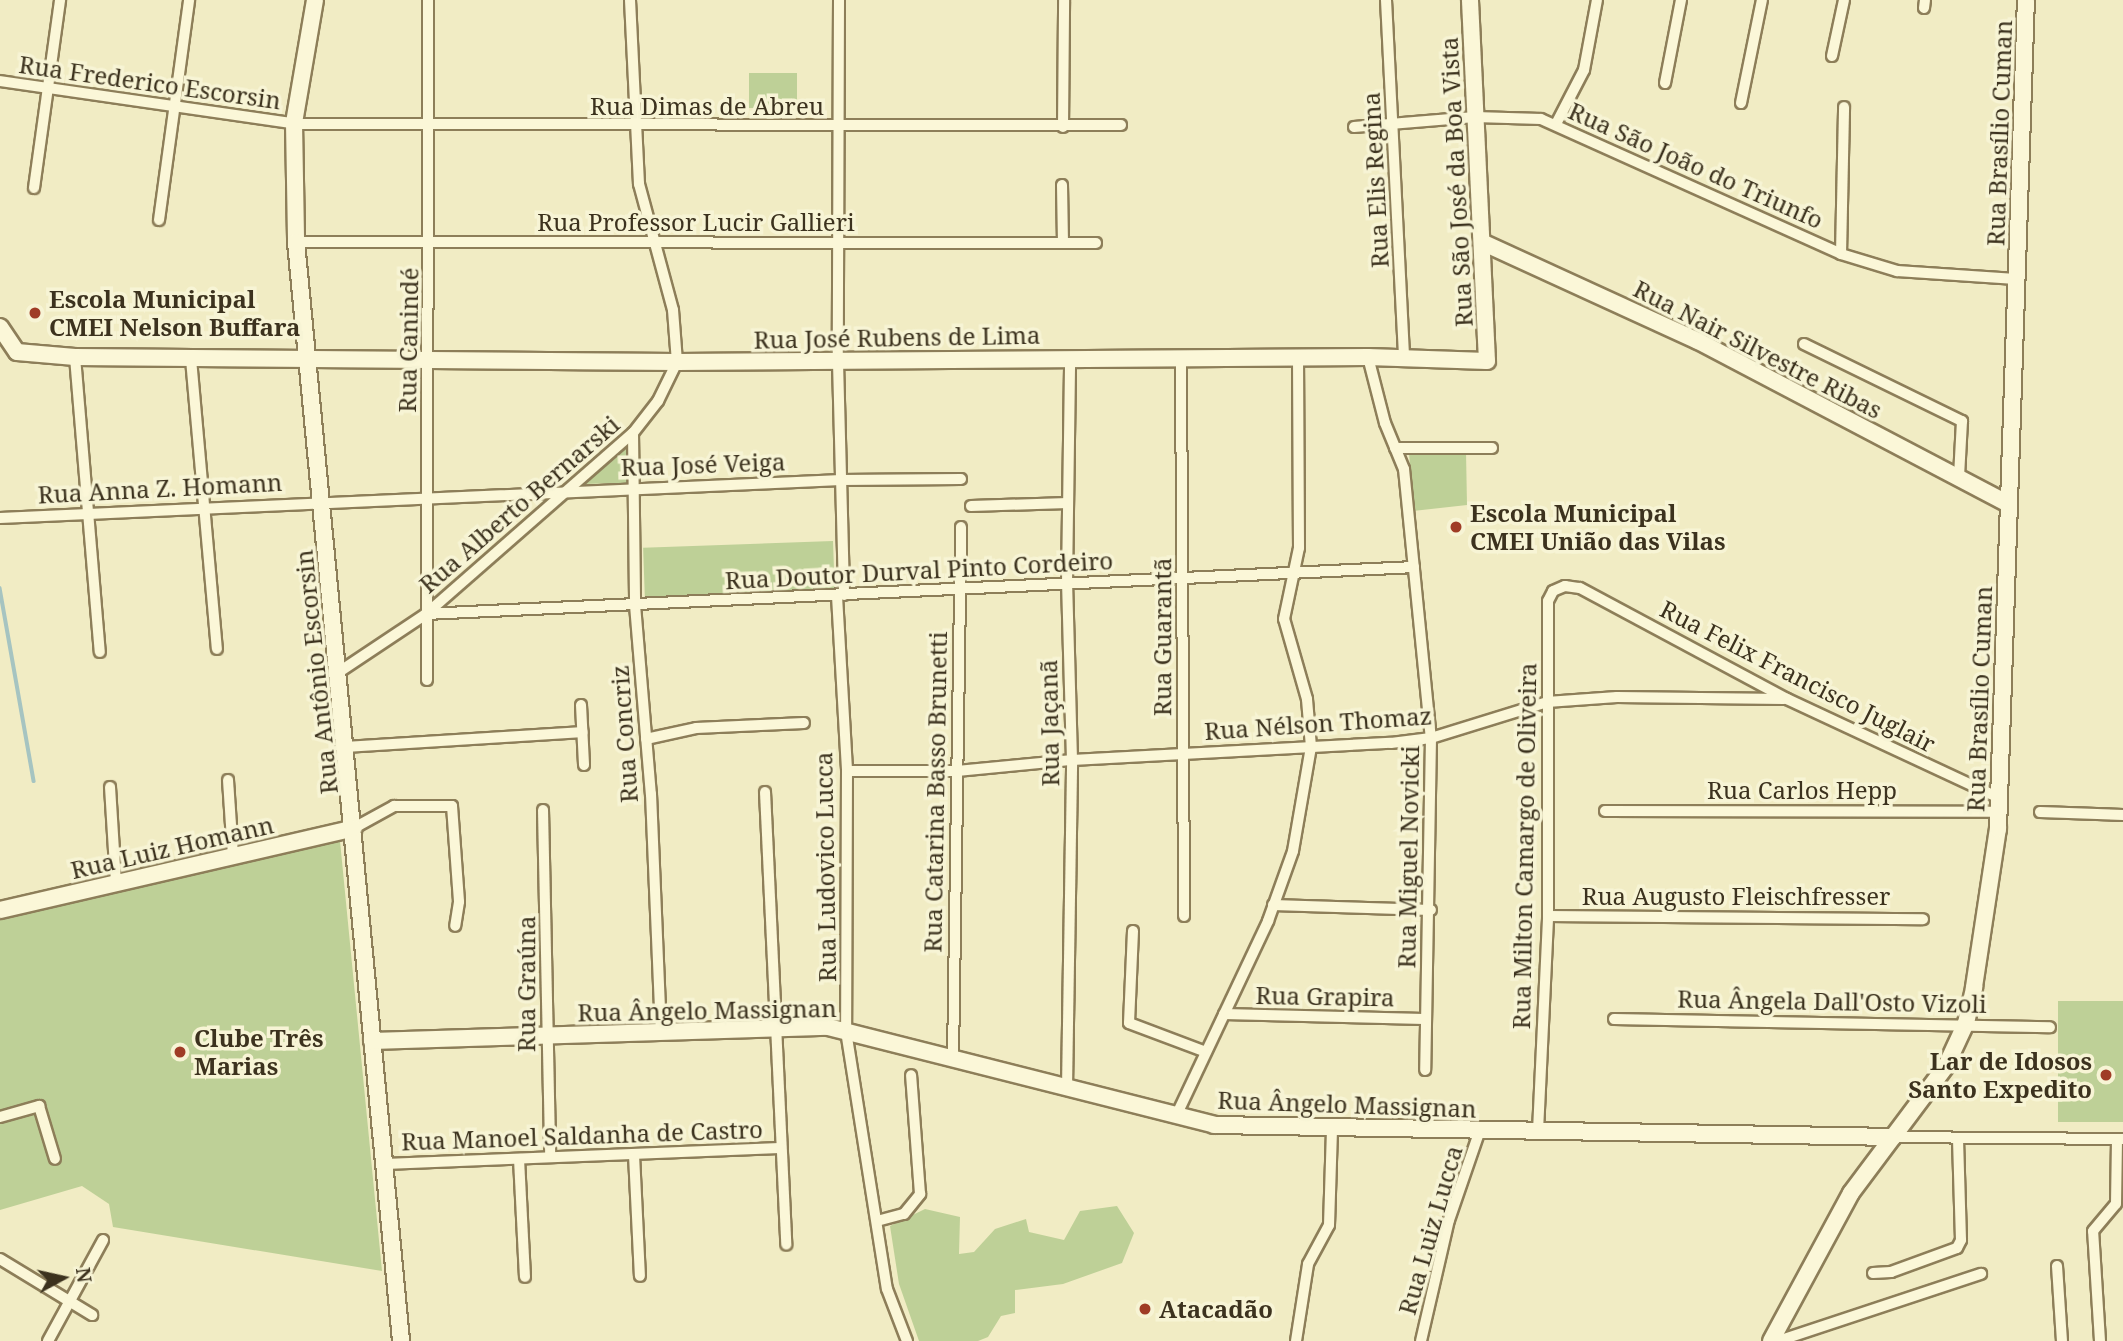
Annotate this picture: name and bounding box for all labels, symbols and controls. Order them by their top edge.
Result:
street label: Rua Brasílio Cuman [1981,20,2017,246]
street label: Rua São José da Boa Vista [1434,36,1478,328]
street label: Rua Frederico Escorsin [17,49,283,115]
street label: Rua Elis Regina [1356,91,1394,269]
street label: Rua Dimas de Abreu [590,92,824,120]
street label: Rua São João do Triunfo [1564,96,1828,234]
street label: Rua Professor Lucir Gallieri [537,208,855,236]
street label: Rua Canindé [392,267,424,413]
street label: Rua Nair Silvestre Ribas [1629,274,1887,424]
place label: Escola Municipal CMEI Nelson Buffara [49,285,300,341]
marker: Escola Municipal CMEI Nelson Buffara [27,305,43,321]
street label: Rua José Rubens de Lima [753,320,1041,354]
street label: Rua Alberto Bernarski [413,409,625,599]
street label: Rua José Veiga [620,447,786,481]
street label: Rua Anna Z. Homann [37,467,283,509]
place label: Escola Municipal CMEI União das Vilas [1470,499,1726,555]
marker: Escola Municipal CMEI União das Vilas [1448,519,1464,535]
street label: Rua Doutor Durval Pinto Cordeiro [724,545,1114,595]
street label: Rua Antônio Escorsin [289,548,343,796]
street label: Rua Guarantã [1148,558,1176,716]
street label: Rua Brasílio Cuman [1961,586,1997,812]
street label: Rua Felix Francisco Juglair [1656,594,1940,758]
street label: Rua Catarina Basso Brunetti [918,631,952,953]
street label: Rua Jaçanã [1033,659,1065,787]
street label: Rua Milton Camargo de Oliveira [1506,662,1542,1030]
street label: Rua Concriz [605,664,643,804]
street label: Rua Nélson Thomaz [1203,701,1433,745]
street label: Rua Miguel Novicki [1392,745,1424,969]
street label: Rua Ludovico Lucca [809,752,841,982]
street label: Rua Carlos Hepp [1707,776,1897,804]
street label: Rua Luiz Homann [68,810,276,884]
street label: Rua Augusto Fleischfresser [1582,882,1890,910]
street label: Rua Graúna [512,916,540,1052]
street label: Rua Grapira [1255,980,1395,1012]
street label: Rua Ângela Dall'Osto Vizoli [1677,984,1987,1018]
street label: Rua Ângelo Massignan [577,993,837,1027]
place label: Clube Três Marias [194,1024,324,1080]
marker: Clube Três Marias [172,1044,188,1060]
place label: Lar de Idosos Santo Expedito [1908,1047,2092,1103]
marker: Lar de Idosos Santo Expedito [2098,1067,2114,1083]
street label: Rua Ângelo Massignan [1217,1085,1477,1123]
street label: Rua Manoel Saldanha de Castro [401,1114,763,1156]
street label: Rua Luiz Lucca [1392,1142,1468,1318]
north arrow [28,1243,98,1313]
text: N [70,1266,98,1284]
place label: Atacadão [1159,1295,1273,1323]
marker: Atacadão [1137,1301,1153,1317]

